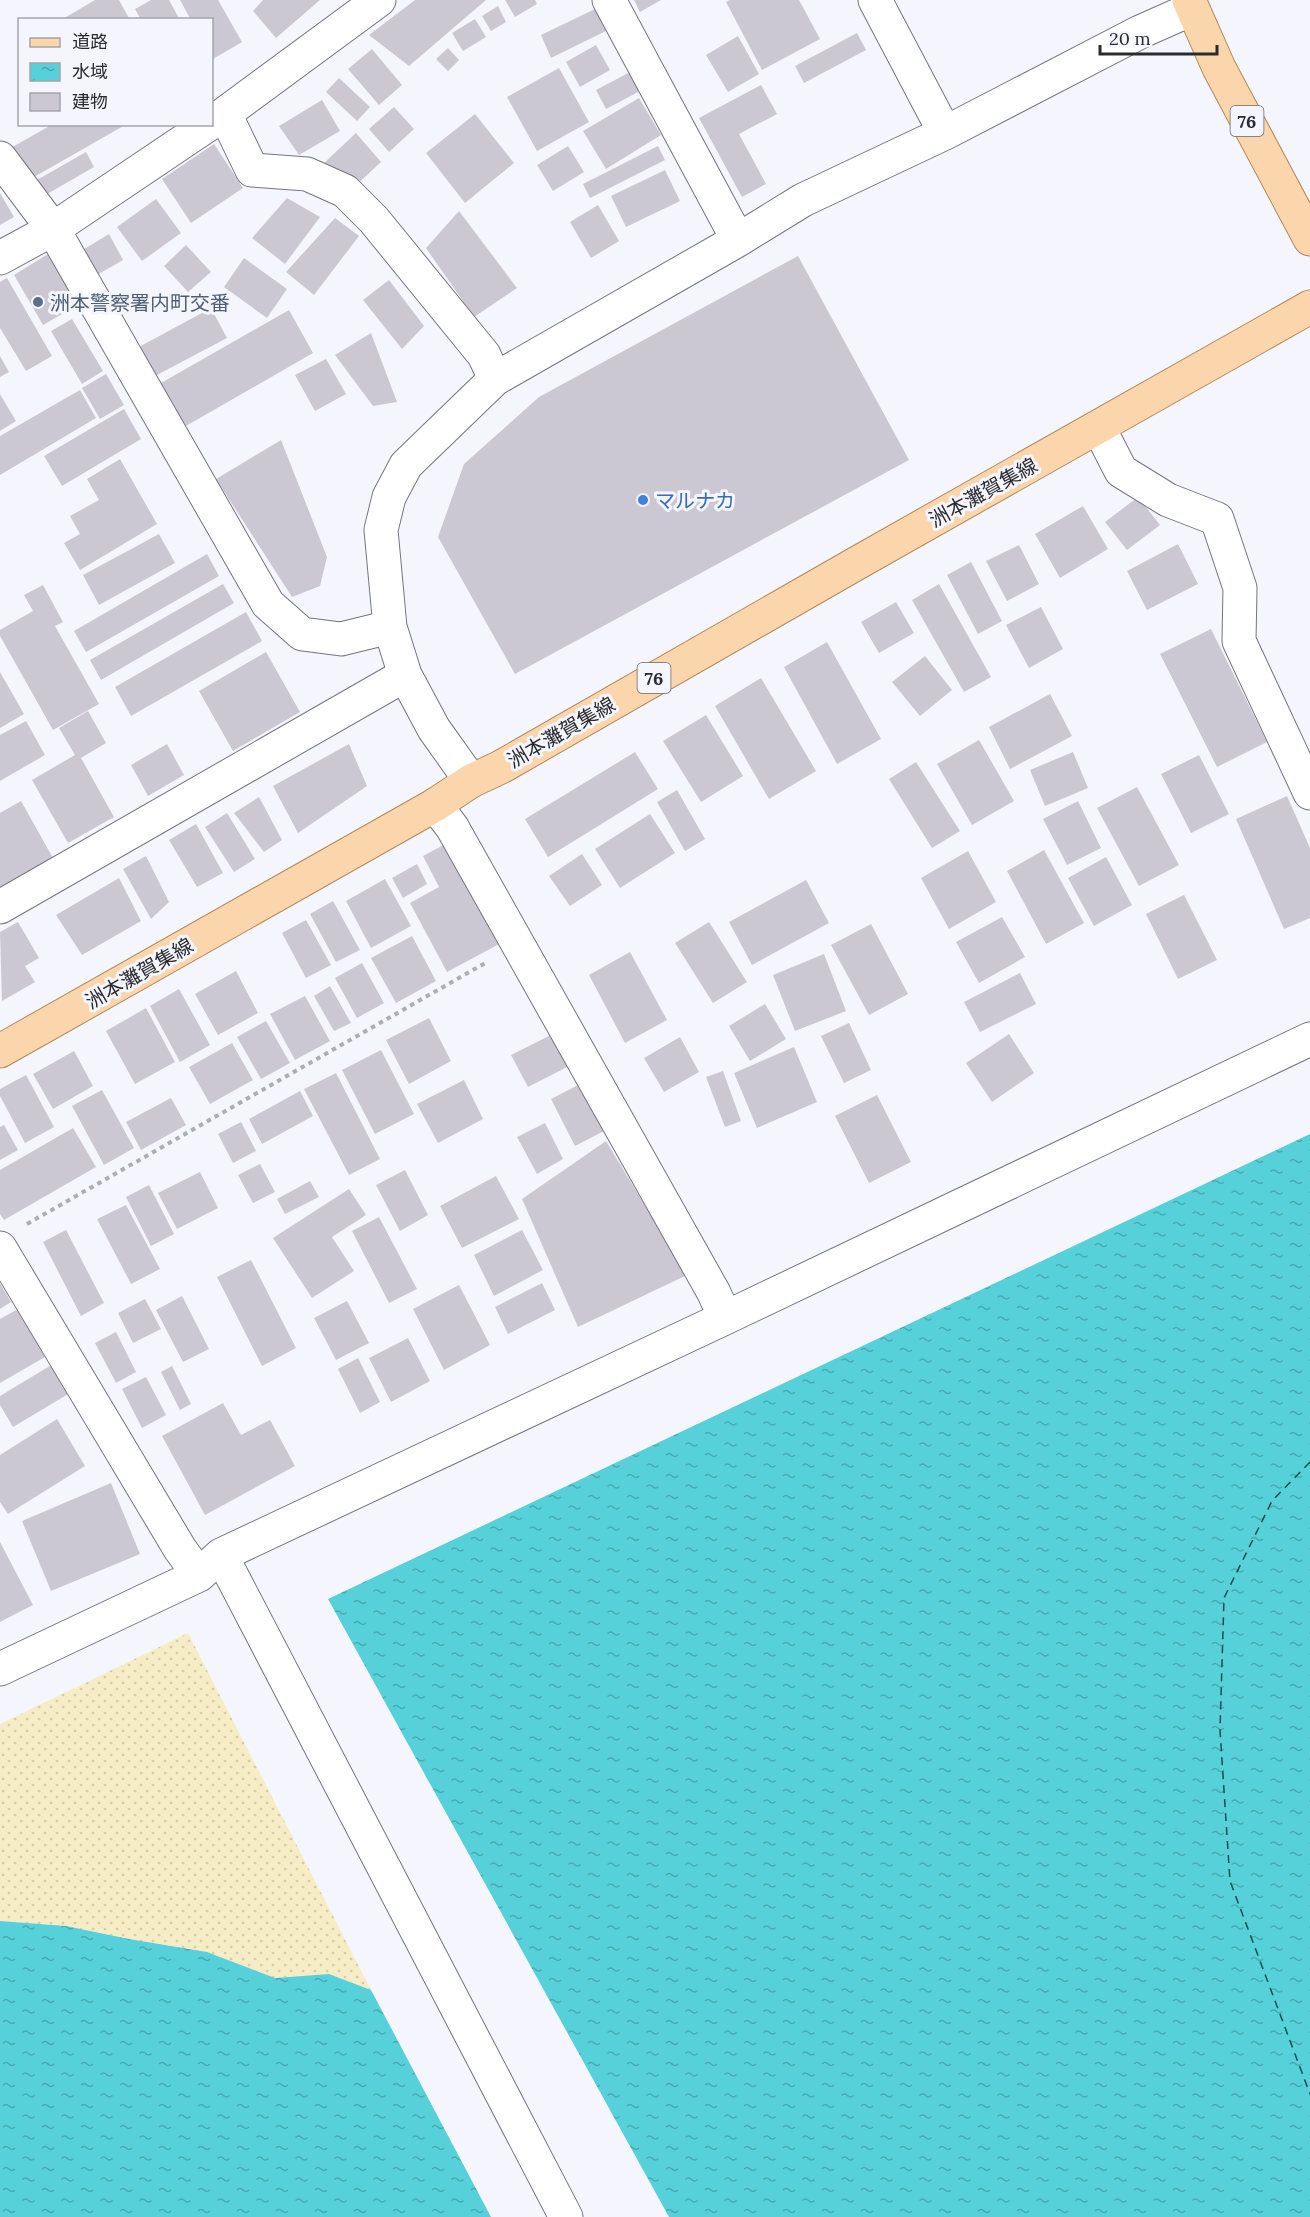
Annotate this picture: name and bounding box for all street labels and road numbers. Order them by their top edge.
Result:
road number: 76 [1230,106,1264,136]
street label: 洲本灘賀集線 [924,452,1042,532]
road number: 76 [638,663,670,693]
street label: 洲本灘賀集線 [503,691,619,773]
street label: 洲本灘賀集線 [81,932,197,1014]

